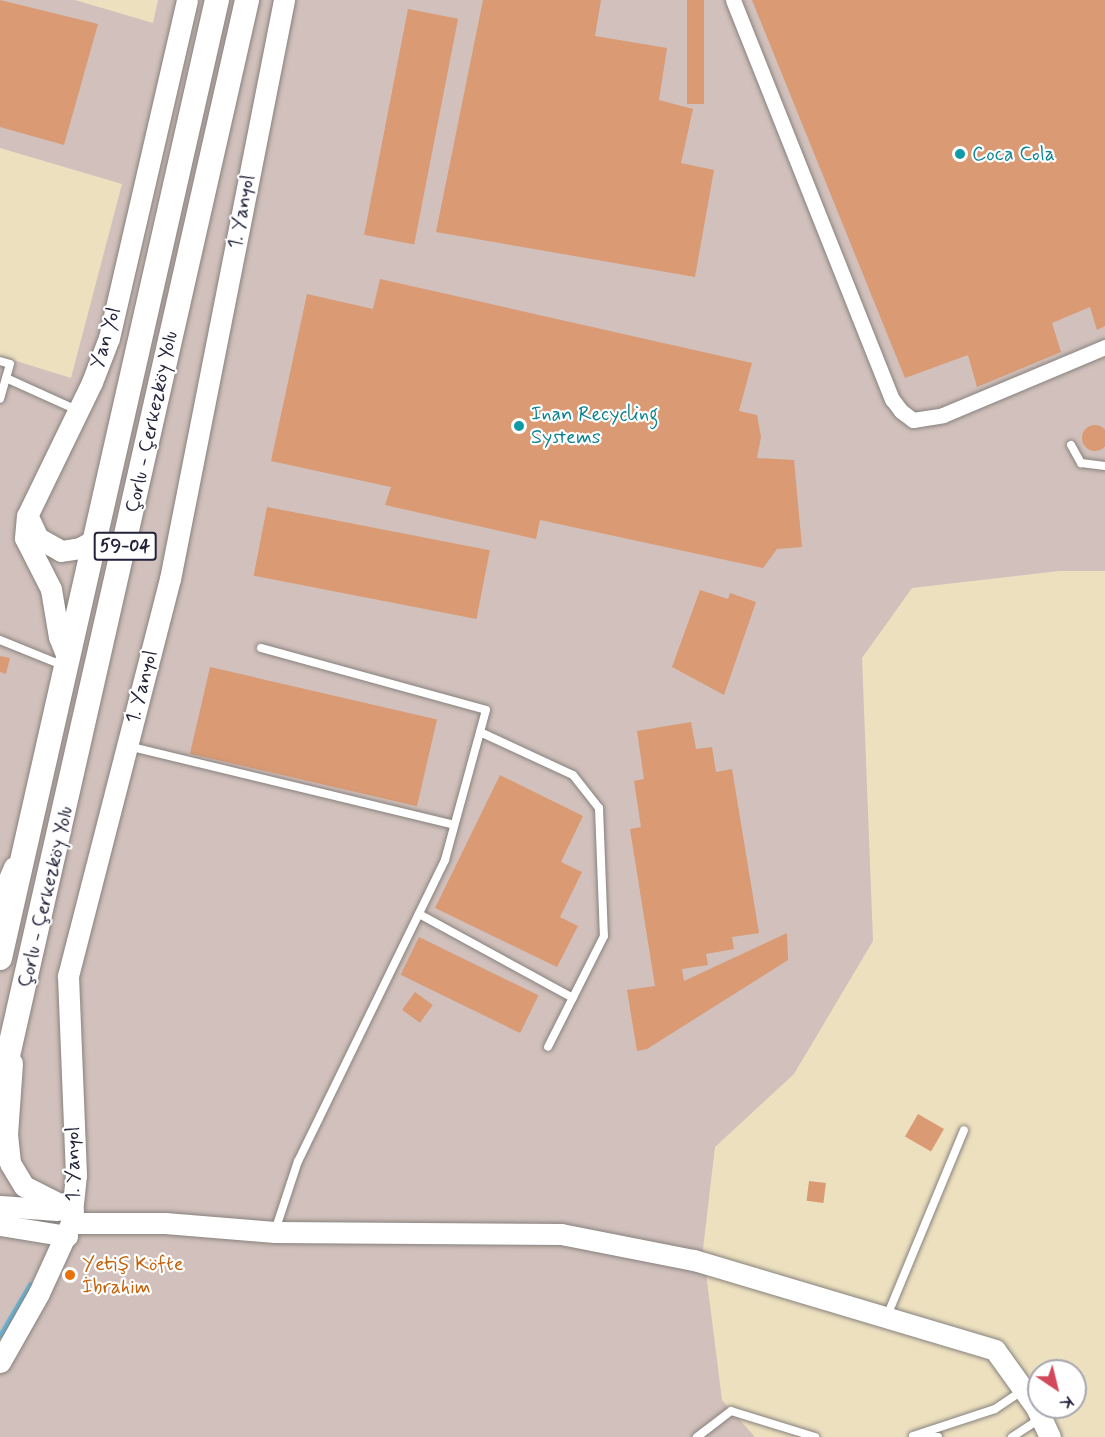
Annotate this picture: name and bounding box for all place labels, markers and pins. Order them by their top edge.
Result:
place label: Coca Cola [972,142,1057,166]
marker: Coca Cola [953,147,967,161]
place label: Inan Recycling Systems [531,402,657,449]
marker: Inan Recycling Systems [512,419,526,433]
place label: Yetiş Köfte İbrahim [82,1252,184,1299]
marker: Yetiş Köfte İbrahim [63,1268,77,1282]

